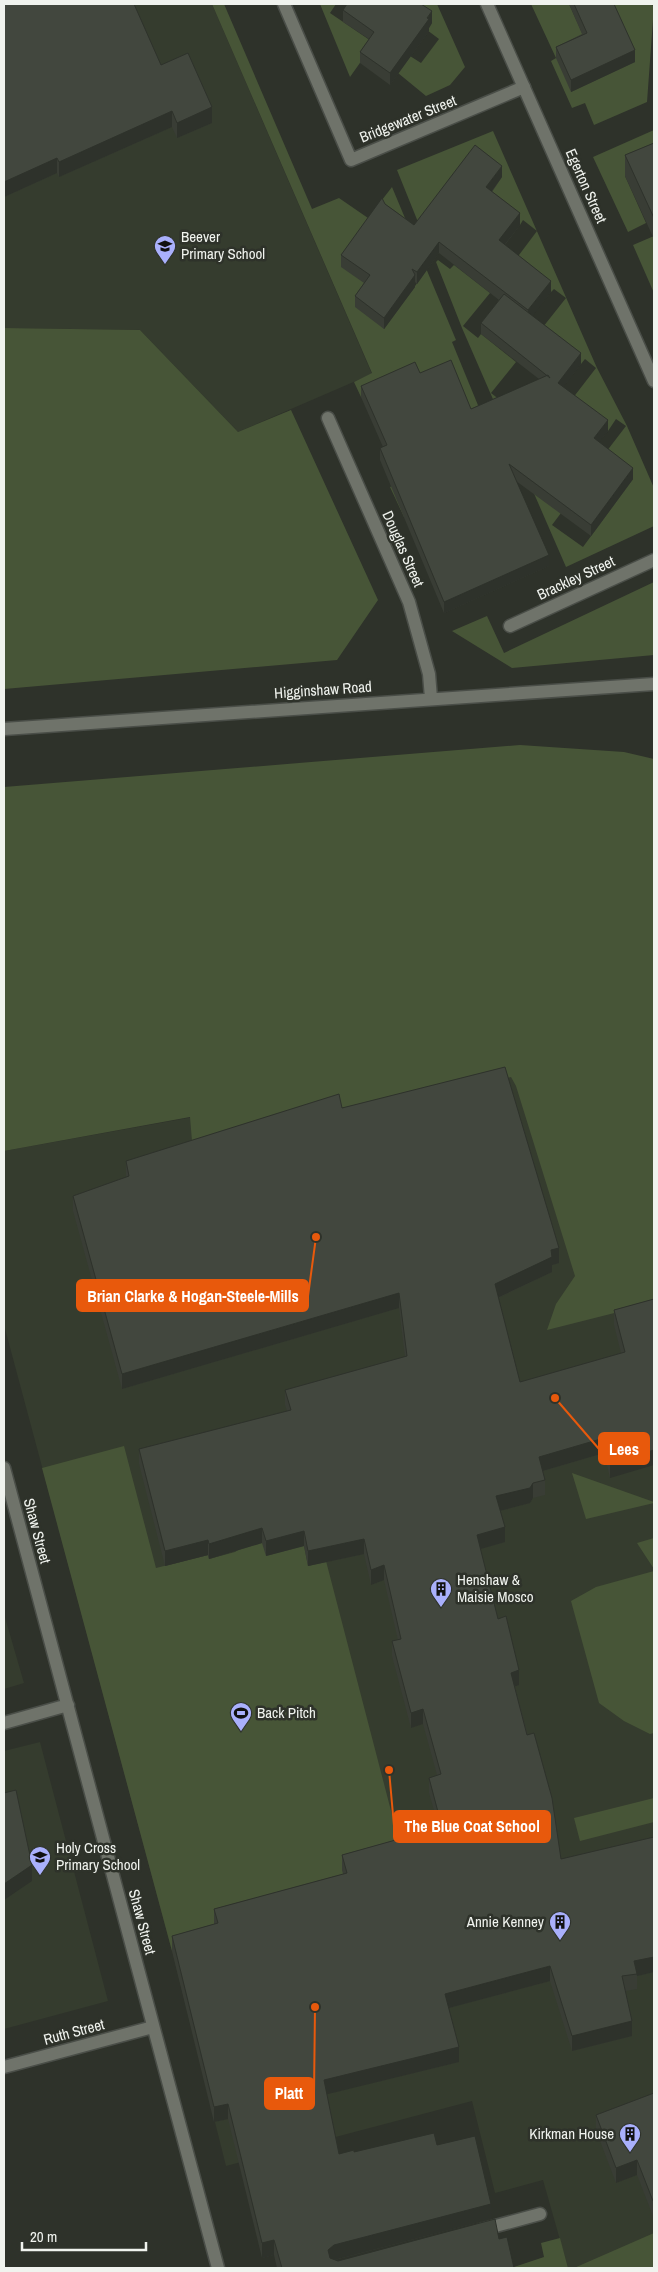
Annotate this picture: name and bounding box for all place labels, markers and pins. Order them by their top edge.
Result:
place label: Beever Primary School [181,226,265,264]
school or university icon: Beever Primary School [153,234,177,265]
callout: Brian Clarke & Hogan-Steele-Mills [77,1280,308,1311]
callout: Lees [599,1433,649,1464]
place label: Henshaw & Maisie Mosco [457,1569,534,1607]
building icon: Henshaw & Maisie Mosco [429,1577,453,1608]
sports icon: Back Pitch [229,1701,253,1732]
place label: Back Pitch [257,1702,316,1723]
callout: The Blue Coat School [394,1811,550,1842]
place label: Holy Cross Primary School [56,1837,140,1875]
school or university icon: Holy Cross Primary School [28,1845,52,1876]
building icon: Annie Kenney [548,1910,572,1941]
place label: Annie Kenney [466,1911,545,1932]
callout: Platt [265,2078,314,2109]
building icon: Kirkman House [618,2122,642,2153]
place label: Kirkman House [529,2123,614,2144]

